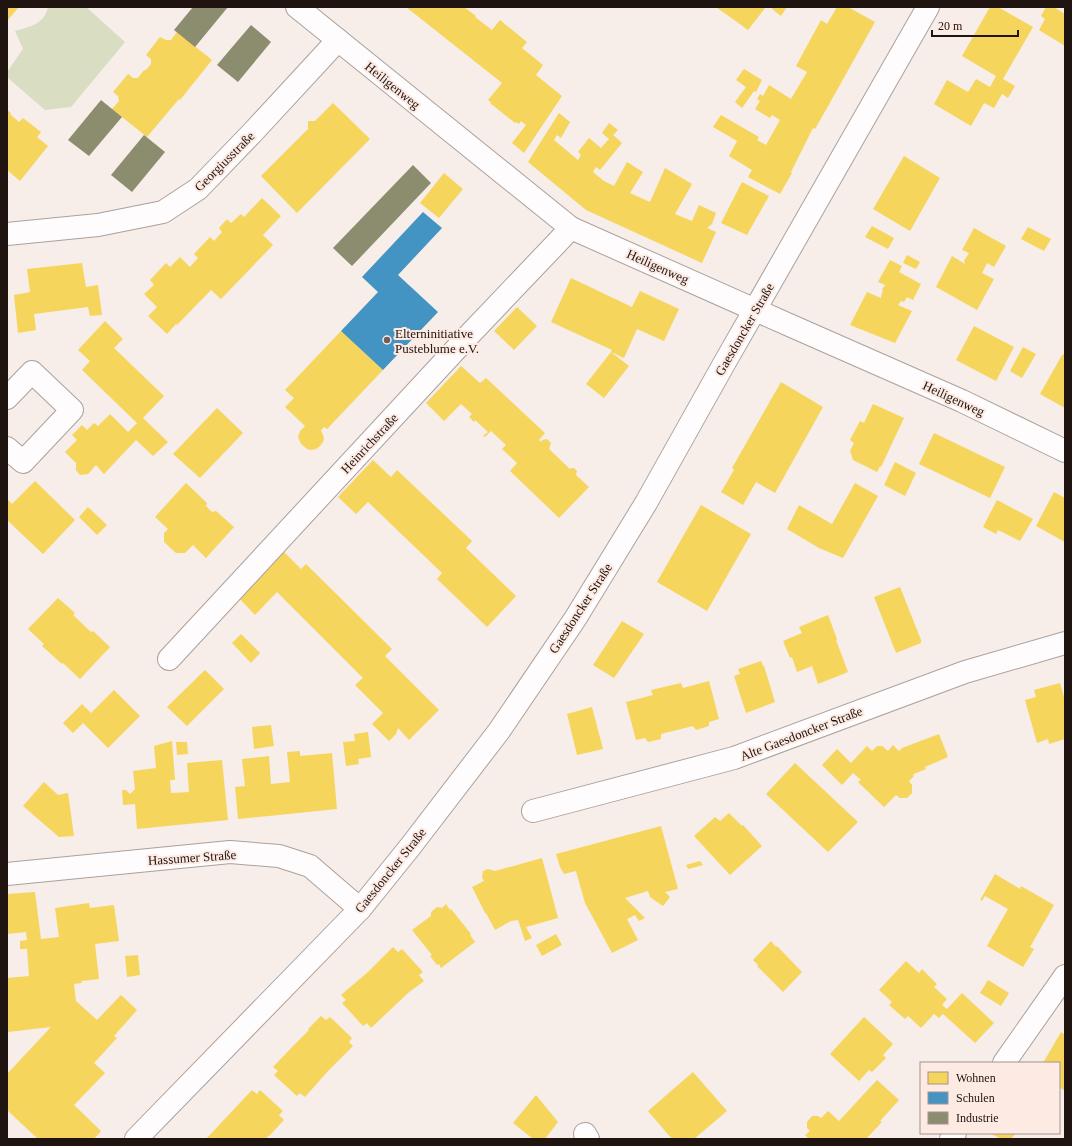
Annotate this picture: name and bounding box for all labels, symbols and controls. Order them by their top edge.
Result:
scale bar [932,12,1018,38]
text: 20 m [938,19,963,33]
street label: Heiligenweg [362,59,424,112]
street label: Georgiusstraße [191,128,258,194]
street label: Heiligenweg [624,246,692,287]
street label: Gaesdoncker Straße [712,280,777,378]
place label: Elterninitiative Pusteblume e.V. [395,326,479,356]
marker: Elterninitiative Pusteblume e.V. [382,335,392,345]
street label: Heiligenweg [921,378,988,419]
street label: Heinrichstraße [338,410,401,476]
street label: Gaesdoncker Straße [546,560,615,656]
street label: Alte Gaesdoncker Straße [738,703,865,764]
street label: Gaesdoncker Straße [352,825,429,916]
street label: Hassumer Straße [147,847,237,868]
legend [920,1062,1060,1134]
text: Wohnen [956,1071,996,1085]
text: Schulen [956,1091,995,1105]
text: Industrie [956,1111,999,1125]

